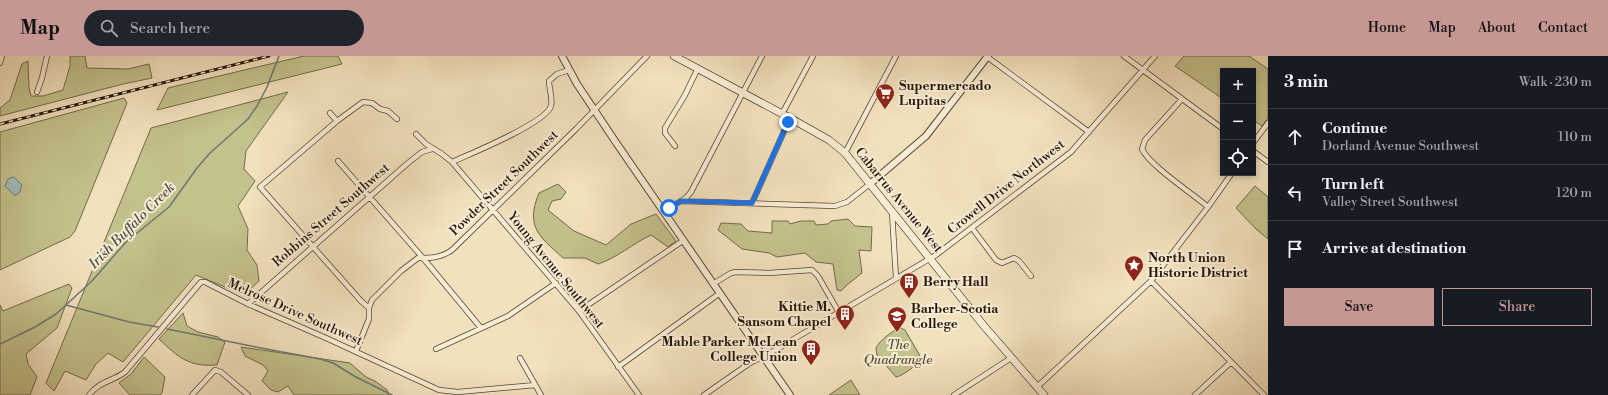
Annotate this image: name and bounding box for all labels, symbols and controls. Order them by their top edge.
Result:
search box [84,10,364,46]
text: Map [20,16,60,40]
icon: search [98,17,120,39]
text: Search here [130,19,210,38]
text: Home [1368,19,1406,37]
text: Map [1428,19,1456,37]
text: About [1478,19,1516,37]
text: Contact [1538,19,1588,37]
map controls [1220,68,1256,176]
button: + [1220,68,1256,104]
text: 3 min [1284,71,1328,93]
text: Walk · 230 m [1519,74,1592,90]
place label: Supermercado Lupitas [899,78,992,109]
supermarket icon: Supermercado Lupitas [874,82,896,110]
button: − [1220,104,1256,140]
route end [779,113,797,131]
text: Continue [1322,119,1387,138]
icon: ahead [1284,126,1306,148]
street label: Powder Street Southwest [446,127,562,239]
text: 110 m [1558,129,1592,145]
street label: Crowell Drive Northwest [944,136,1068,238]
text: Dorland Avenue Southwest [1322,138,1479,154]
button: locate [1220,140,1256,176]
street label: Cabarrus Avenue West [852,144,947,256]
street label: Robbins Street Southwest [269,160,393,270]
text: Turn left [1322,175,1384,194]
water label: Irish Buffalo Creek [84,179,179,274]
icon: left [1284,182,1306,204]
text: 120 m [1556,185,1592,201]
text: Valley Street Southwest [1322,194,1458,210]
route start [660,199,678,217]
street label: Young Avenue Southwest [503,208,608,332]
icon: arrive [1284,238,1306,260]
text: Arrive at destination [1322,239,1466,258]
place label: North Union Historic District [1148,250,1248,281]
place icon: North Union Historic District [1123,254,1145,282]
building icon: Berry Hall [898,271,920,299]
place label: Berry Hall [923,274,989,290]
street label: Melrose Drive Southwest [225,275,365,349]
button: Save [1284,288,1434,326]
button: Share [1442,288,1592,326]
place label: Kittie M. Sansom Chapel [738,299,832,330]
place label: Barber-Scotia College [911,301,999,332]
building icon: Kittie M. Sansom Chapel [834,303,856,331]
school or university icon: Barber-Scotia College [886,305,908,333]
place label: Mable Parker McLean College Union [661,334,797,365]
park label: The Quadrangle [864,337,932,368]
building icon: Mable Parker McLean College Union [800,338,822,366]

